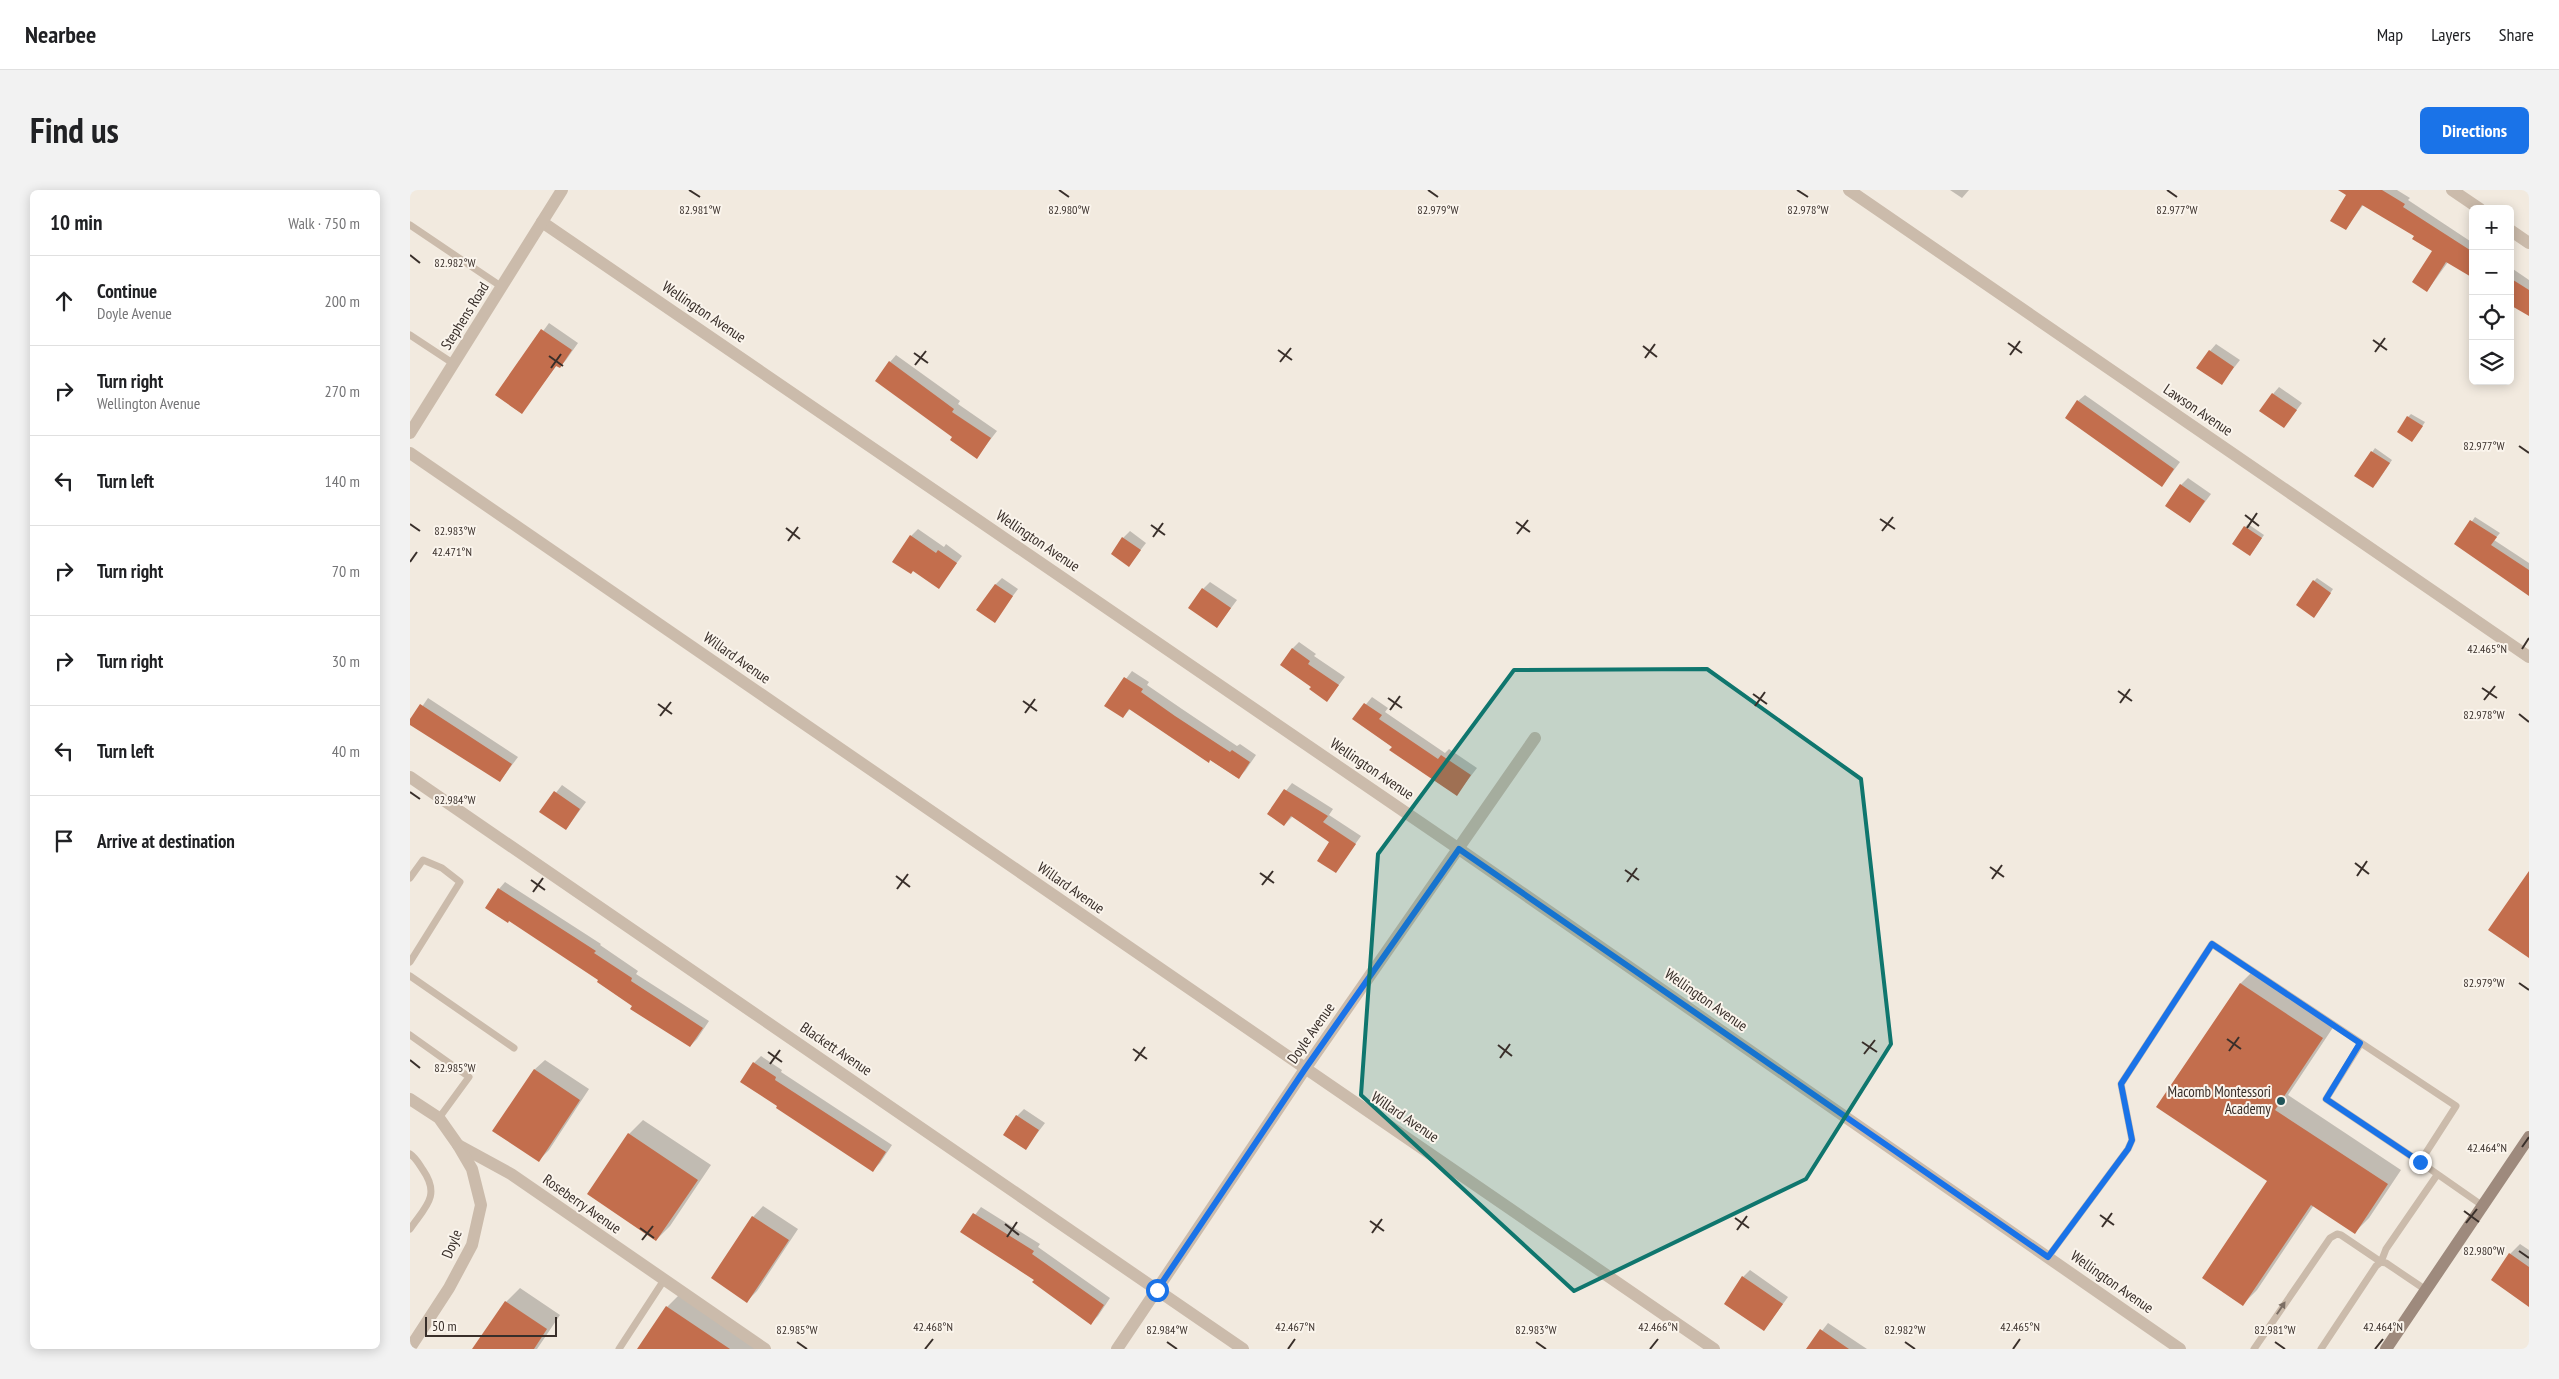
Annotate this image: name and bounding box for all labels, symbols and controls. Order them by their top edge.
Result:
text: Nearbee [25,19,96,50]
text: Map [2377,23,2403,46]
text: Layers [2431,23,2471,46]
text: Share [2499,23,2534,46]
text: Find us [30,107,119,153]
button: Directions [2420,107,2529,154]
text: 82.981°W [679,202,721,217]
text: 82.980°W [1048,202,1090,217]
text: 82.979°W [1417,202,1459,217]
text: 82.978°W [1787,202,1829,217]
text: 82.977°W [2156,202,2198,217]
map controls [2469,205,2514,385]
button: + [2469,205,2514,250]
text: 10 min [50,209,102,236]
text: Walk · 750 m [288,213,360,233]
button: − [2469,250,2514,295]
text: 82.982°W [434,255,476,270]
street label: Wellington Avenue [659,277,750,347]
street label: Stephens Road [436,278,493,353]
text: Continue [97,279,157,303]
icon: ahead [50,287,78,315]
text: 200 m [325,291,360,311]
button: locate [2469,295,2514,340]
text: Doyle Avenue [97,303,172,323]
button: layers [2469,340,2514,385]
text: Turn right [97,369,163,393]
icon: right [50,377,78,405]
street label: Lawson Avenue [2160,379,2237,440]
text: 270 m [325,381,360,401]
text: Wellington Avenue [97,393,200,413]
text: 82.977°W [2463,438,2505,453]
icon: left [50,467,78,495]
text: Turn left [97,469,154,493]
text: 140 m [325,471,360,491]
street label: Wellington Avenue [993,506,1084,576]
text: 82.983°W [434,523,476,538]
text: 42.471°N [432,544,472,559]
icon: right [50,557,78,585]
text: Turn right [97,559,163,583]
text: 70 m [332,561,360,581]
street label: Willard Avenue [700,628,775,688]
text: 42.465°N [2467,641,2507,656]
icon: right [50,647,78,675]
text: Turn right [97,649,163,673]
text: 30 m [332,651,360,671]
text: 82.978°W [2463,707,2505,722]
street label: Wellington Avenue [1327,734,1418,804]
icon: left [50,737,78,765]
text: Turn left [97,739,154,763]
text: 40 m [332,741,360,761]
text: 82.984°W [434,792,476,807]
icon: arrive [50,827,78,855]
text: Arrive at destination [97,829,235,853]
street label: Willard Avenue [1034,858,1109,918]
street label: Wellington Avenue [1661,964,1751,1035]
text: 82.979°W [2463,975,2505,990]
street label: Doyle Avenue [1283,998,1339,1067]
street label: Blackett Avenue [797,1018,876,1080]
text: 82.985°W [434,1060,476,1075]
place label: Macomb Montessori Academy [2168,1082,2271,1118]
street label: Willard Avenue [1368,1087,1443,1146]
marker: Macomb Montessori Academy [2275,1095,2287,1107]
text: 42.464°N [2467,1140,2507,1155]
route end [2409,1151,2432,1174]
street label: Roseberry Avenue [539,1170,625,1238]
street label: Doyle [437,1227,466,1261]
text: 82.980°W [2463,1243,2505,1258]
street label: Wellington Avenue [2067,1246,2157,1317]
route start [1146,1279,1169,1302]
one-way arrow [2276,1302,2286,1315]
scale bar [425,1314,558,1337]
text: 50 m [432,1317,457,1335]
text: 42.468°N [913,1319,953,1334]
text: 42.467°N [1275,1319,1315,1334]
text: 42.466°N [1638,1319,1678,1334]
text: 42.465°N [2000,1319,2040,1334]
text: 42.464°N [2363,1319,2403,1334]
text: 82.985°W [776,1322,818,1337]
text: 82.984°W [1146,1322,1188,1337]
text: 82.983°W [1515,1322,1557,1337]
text: 82.982°W [1884,1322,1926,1337]
text: 82.981°W [2254,1322,2296,1337]

